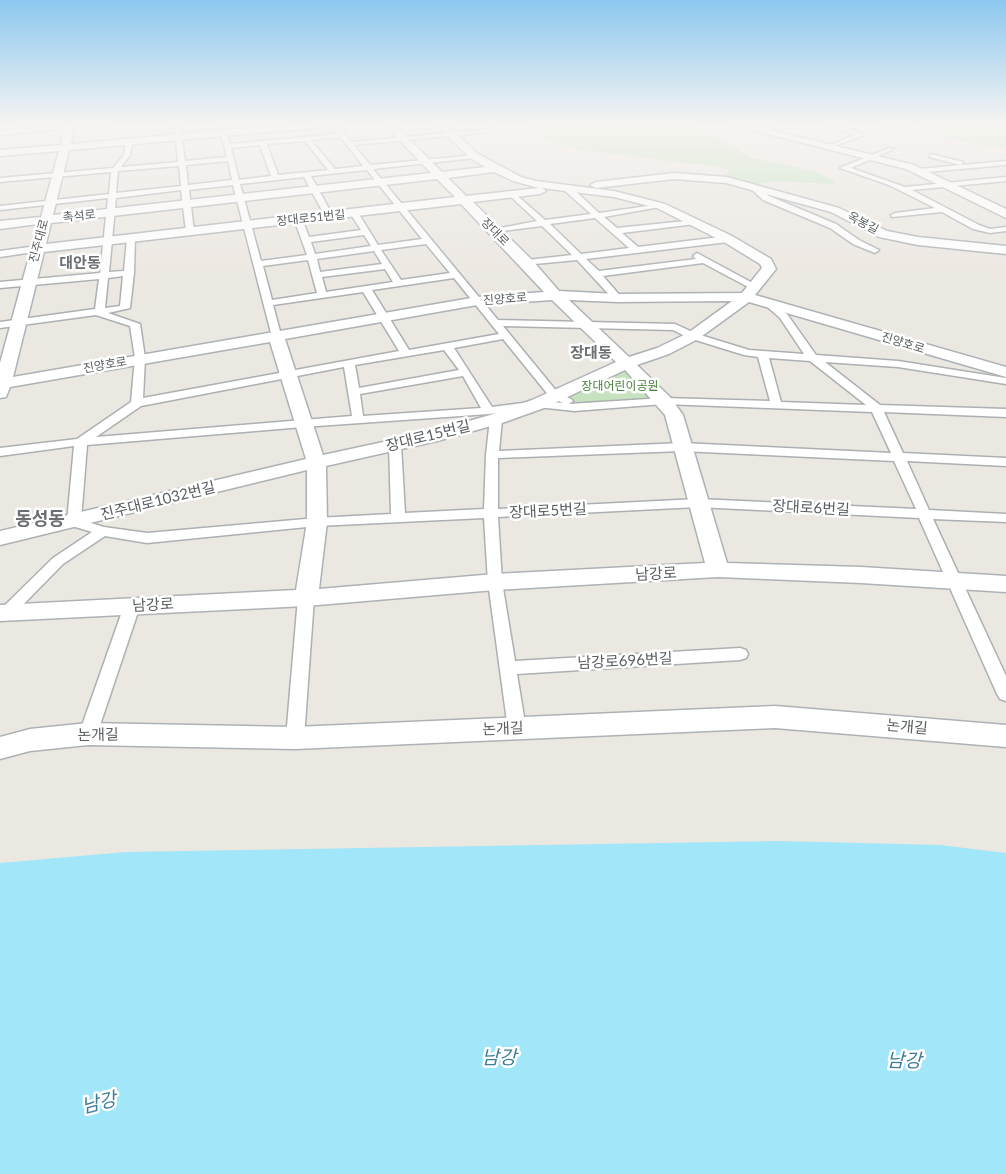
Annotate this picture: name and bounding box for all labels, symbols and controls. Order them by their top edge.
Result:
street label: 촉석로 [62,207,96,225]
street label: 장대로51번길 [276,207,346,229]
street label: 옥봉길 [845,209,881,237]
street label: 장대로 [478,215,512,249]
street label: 진주대로 [26,218,52,264]
district label: 대안동 [59,254,101,272]
street label: 진양호로 [482,290,528,308]
street label: 진양호로 [880,330,926,356]
district label: 장대동 [570,344,612,362]
street label: 진양호로 [82,354,128,376]
park label: 장대어린이공원 [581,379,659,393]
street label: 장대로15번길 [384,417,472,455]
street label: 진주대로1032번길 [99,478,217,524]
street label: 장대로6번길 [772,497,850,519]
street label: 장대로5번길 [509,500,587,522]
district label: 동성동 [15,508,65,530]
street label: 남강로 [635,564,677,584]
street label: 남강로 [132,595,174,615]
street label: 남강로696번길 [577,650,673,672]
street label: 논개길 [886,716,928,738]
street label: 논개길 [482,719,524,739]
street label: 논개길 [77,726,119,744]
water label: 남강 [482,1047,516,1069]
water label: 남강 [886,1049,922,1073]
water label: 남강 [79,1088,119,1118]

